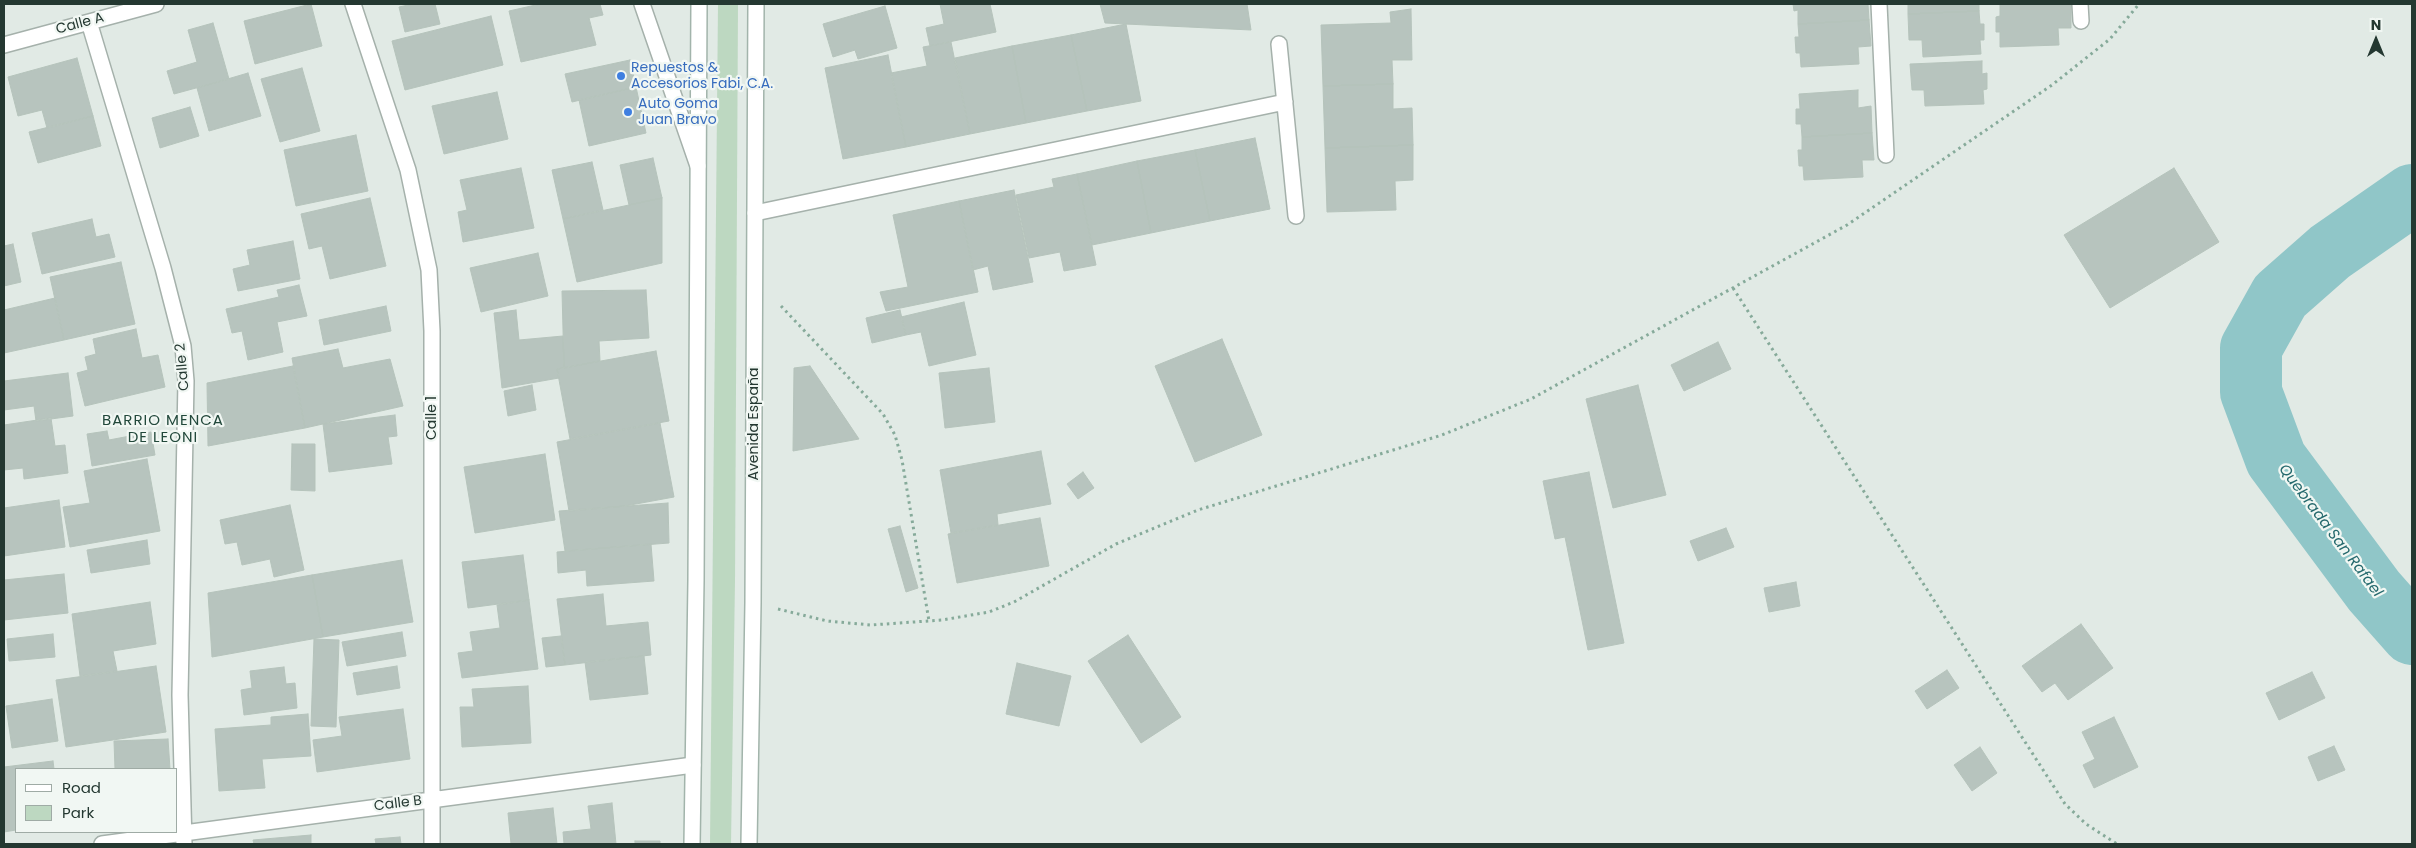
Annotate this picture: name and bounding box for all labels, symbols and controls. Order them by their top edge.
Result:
street label: Calle A [54,10,106,38]
north arrow [2351,15,2401,65]
text: N [2371,15,2381,35]
place label: Repuestos & Accesorios Fabi, C.A. [631,60,773,92]
marker: Repuestos & Accesorios Fabi, C.A. [615,70,627,82]
place label: Auto Goma Juan Bravo [638,96,718,128]
marker: Auto Goma Juan Bravo [622,106,634,118]
street label: Calle 2 [173,343,193,391]
street label: Avenida España [746,368,762,480]
street label: Calle 1 [424,396,440,440]
district label: BARRIO MENCA DE LEONI [101,412,225,447]
water label: Quebrada San Rafael [2274,461,2386,601]
legend [15,768,178,833]
text: Road [62,777,101,798]
street label: Calle B [373,793,423,815]
text: Park [62,802,94,823]

